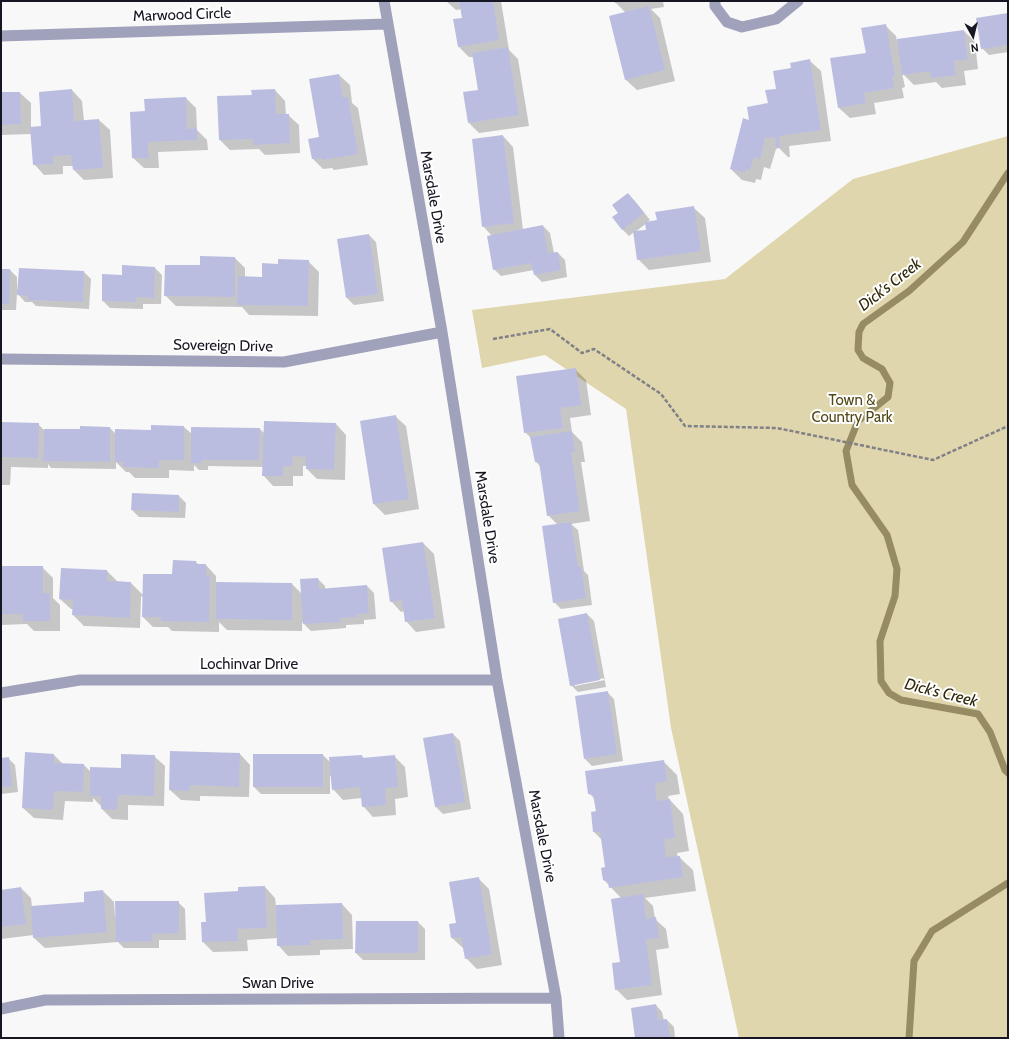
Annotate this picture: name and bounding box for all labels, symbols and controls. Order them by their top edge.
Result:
street label: Marwood Circle [133,4,231,26]
north arrow [953,16,993,56]
text: N [970,40,979,55]
street label: Marsdale Drive [416,149,450,245]
water label: Dick's Creek [855,255,925,315]
street label: Sovereign Drive [173,336,273,356]
park label: Town & Country Park [811,392,893,427]
street label: Marsdale Drive [471,469,503,565]
street label: Lochinvar Drive [200,656,298,674]
water label: Dick's Creek [903,675,979,711]
street label: Marsdale Drive [524,788,560,884]
street label: Swan Drive [242,975,314,993]

